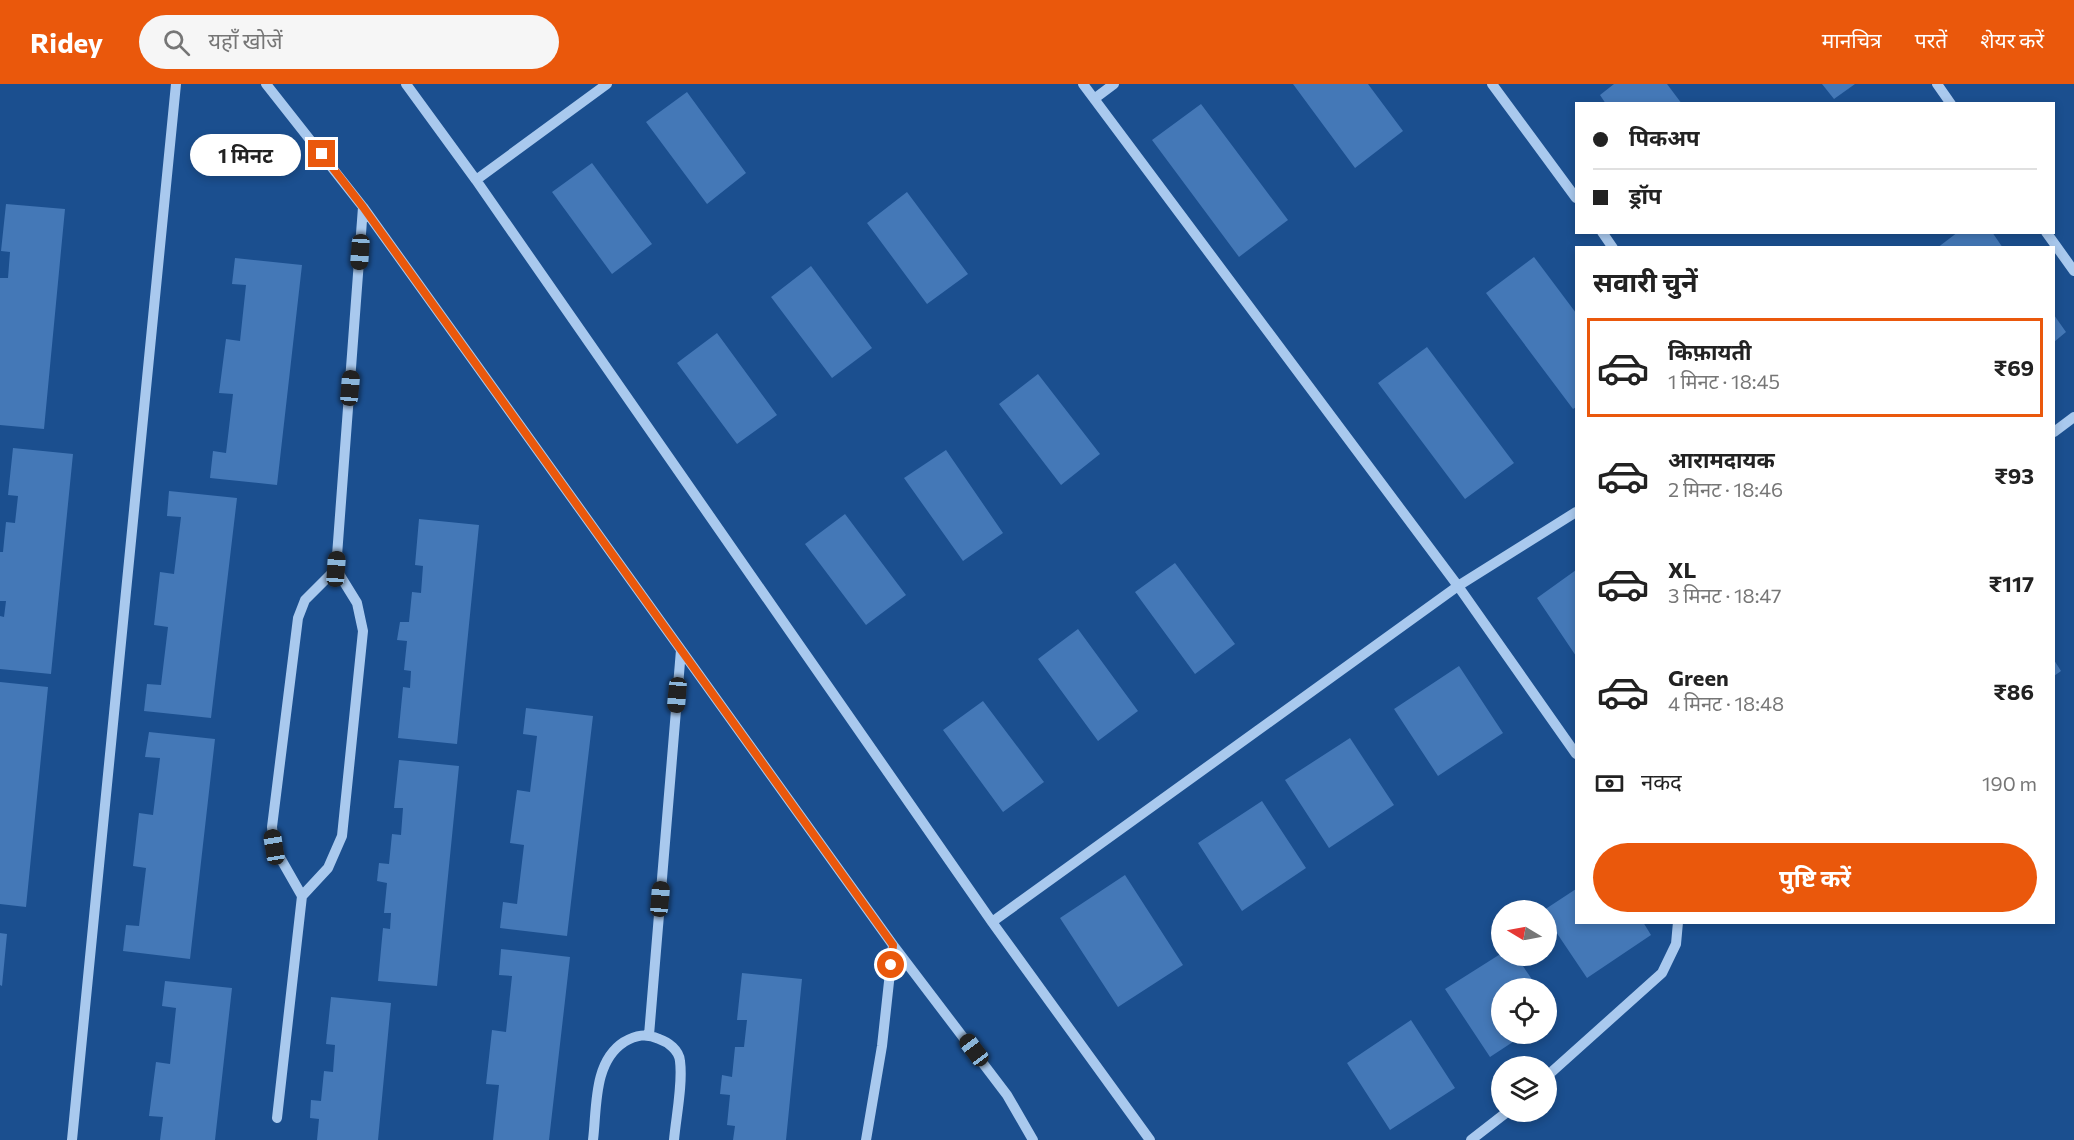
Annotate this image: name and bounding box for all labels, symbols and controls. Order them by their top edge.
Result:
search box [139,15,559,69]
text: Ridey [30,25,103,59]
icon: search [160,26,193,59]
text: यहाँ खोजें [208,27,283,54]
text: मानचित्र [1822,27,1882,52]
text: परतें [1915,27,1947,52]
text: शेयर करें [1980,27,2044,52]
text: पिकअप [1629,124,1700,151]
callout: 1 मिनट [190,133,301,175]
route end [308,140,335,167]
text: 1 मिनट [218,143,273,167]
text: ड्रॉप [1629,182,1662,209]
car [350,233,370,271]
text: सवारी चुनें [1593,265,1698,298]
text: किफ़ायती [1668,338,1752,365]
icon: car [1596,341,1650,395]
text: ₹69 [1994,354,2034,381]
car [339,369,361,407]
text: 1 मिनट · 18:45 [1668,369,1780,393]
text: आरामदायक [1668,446,1775,473]
icon: car [1596,449,1650,503]
text: ₹93 [1994,462,2034,489]
text: 2 मिनट · 18:46 [1668,477,1783,501]
car [326,550,346,588]
text: XL [1668,556,1696,583]
icon: car [1596,557,1650,611]
text: ₹117 [1988,570,2034,597]
text: 3 मिनट · 18:47 [1668,583,1782,607]
text: Green [1668,664,1729,691]
icon: car [1596,665,1650,719]
car [666,676,688,714]
text: ₹86 [1993,678,2034,705]
text: 4 मिनट · 18:48 [1668,691,1784,715]
icon: cash [1593,767,1626,800]
text: नकद [1641,768,1682,795]
text: 190 m [1982,771,2037,795]
car [262,828,286,866]
button: पुष्टि करें [1593,843,2037,912]
car [649,880,671,918]
north arrow [1491,900,1557,966]
map controls [1491,900,1557,1122]
route start [877,951,904,978]
button: locate [1491,978,1557,1044]
car [956,1030,992,1070]
button: layers [1491,1056,1557,1122]

